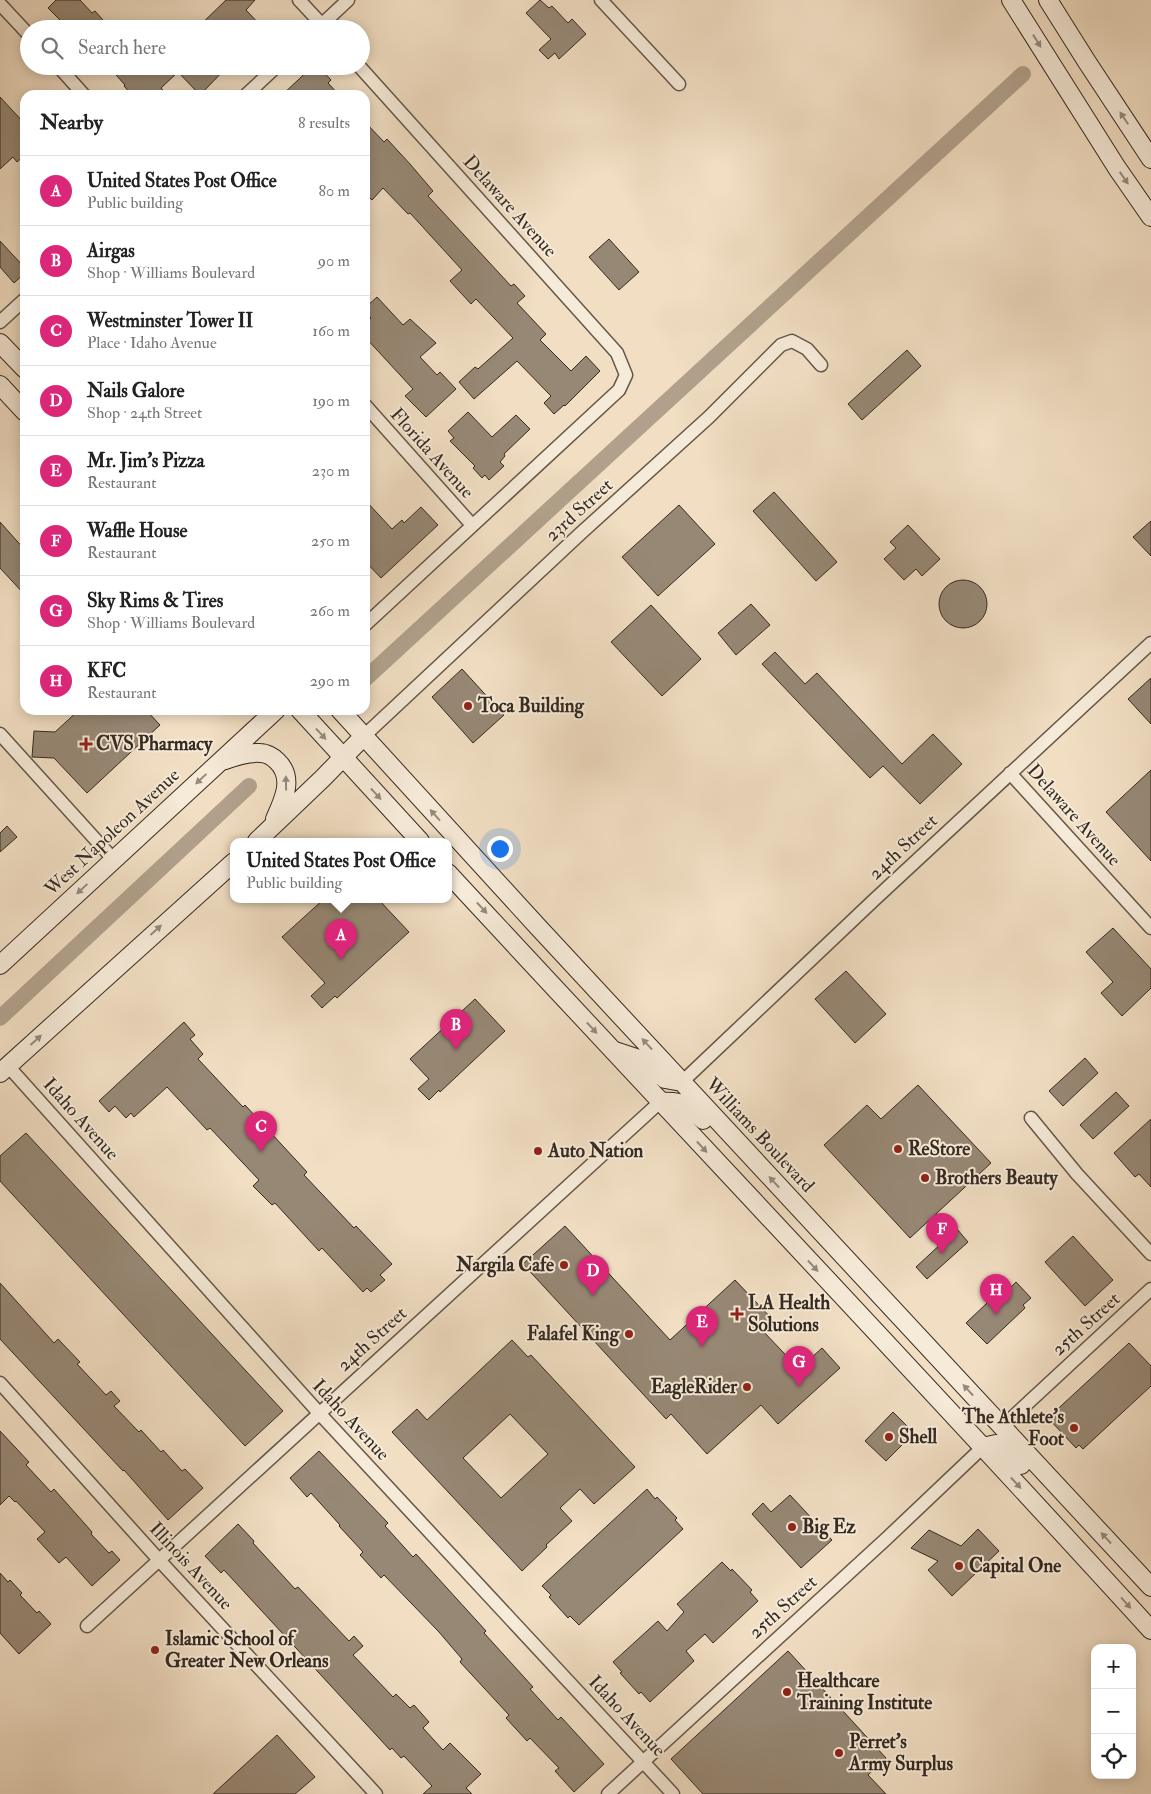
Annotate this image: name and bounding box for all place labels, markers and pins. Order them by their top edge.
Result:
place label: Toca Building [477,694,585,719]
marker: Toca Building [462,700,474,712]
place label: CVS Pharmacy [96,732,213,757]
marker: CVS Pharmacy [80,738,92,750]
pin: A [325,919,357,960]
pin: B [440,1009,472,1050]
pin: C [245,1111,277,1152]
place label: ReStore [908,1137,970,1161]
place label: Auto Nation [547,1139,644,1163]
marker: ReStore [892,1143,904,1155]
marker: Auto Nation [532,1145,544,1157]
place label: Brothers Beauty [935,1166,1058,1191]
marker: Brothers Beauty [919,1172,931,1184]
pin: F [926,1213,958,1254]
place label: Nargila Cafe [455,1253,554,1278]
pin: D [577,1255,609,1296]
marker: Nargila Cafe [558,1259,570,1271]
pin: H [980,1274,1012,1315]
place label: LA Health Solutions [748,1291,830,1337]
pin: E [686,1306,718,1347]
marker: LA Health Solutions [730,1307,744,1321]
place label: Falafel King [527,1322,620,1347]
marker: Falafel King [623,1328,635,1340]
pin: G [783,1346,815,1387]
place label: EagleRider [651,1375,738,1400]
marker: EagleRider [741,1381,753,1393]
place label: The Athlete's Foot [961,1405,1065,1451]
marker: The Athlete's Foot [1068,1422,1080,1434]
place label: Shell [899,1425,937,1449]
marker: Shell [883,1431,895,1443]
place label: Big Ez [802,1515,856,1540]
marker: Big Ez [786,1521,798,1533]
place label: Capital One [969,1554,1061,1579]
marker: Capital One [953,1560,965,1572]
place label: Islamic School of Greater New Orleans [165,1627,329,1673]
marker: Islamic School of Greater New Orleans [149,1644,161,1656]
place label: Healthcare Training Institute [796,1669,932,1716]
marker: Healthcare Training Institute [781,1686,793,1698]
place label: Perret's Army Surplus [848,1730,953,1777]
marker: Perret's Army Surplus [833,1747,845,1759]

